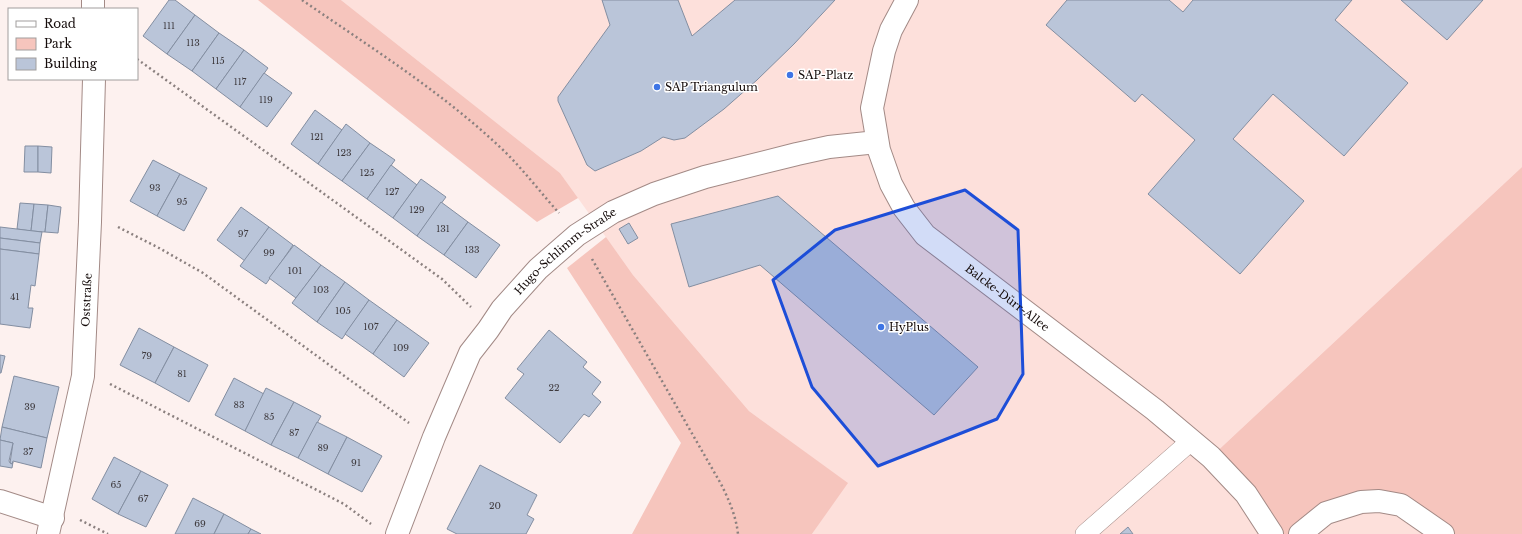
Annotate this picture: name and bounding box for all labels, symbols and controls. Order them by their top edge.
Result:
legend [8,8,138,80]
text: Road [44,16,76,31]
house number: 111 [163,20,175,31]
text: Park [44,36,72,51]
house number: 113 [186,37,200,48]
house number: 115 [211,55,225,66]
text: Building [44,56,98,71]
place label: SAP-Platz [798,68,853,82]
marker: SAP-Platz [785,70,795,80]
house number: 117 [234,76,247,87]
place label: SAP Triangulum [665,80,758,94]
marker: SAP Triangulum [652,82,662,92]
house number: 119 [259,94,273,105]
house number: 121 [310,131,324,142]
house number: 123 [336,147,352,158]
house number: 125 [360,167,374,178]
house number: 93 [149,182,161,193]
house number: 127 [385,186,400,197]
house number: 95 [177,196,187,207]
house number: 129 [409,204,425,215]
street label: Hugo-Schlimm-Straße [511,205,619,298]
house number: 131 [436,223,450,234]
house number: 97 [238,228,249,239]
house number: 133 [464,244,480,255]
house number: 99 [263,247,275,258]
street label: Balcke-Dürr-Allee [962,261,1052,334]
house number: 101 [288,265,302,276]
street label: Oststraße [78,273,95,327]
house number: 103 [313,284,329,295]
house number: 41 [10,291,20,302]
house number: 105 [335,305,351,316]
place label: HyPlus [889,320,929,334]
house number: 107 [364,321,379,332]
marker: HyPlus [876,322,886,332]
house number: 109 [393,342,409,353]
house number: 79 [142,350,152,361]
house number: 81 [177,368,187,379]
house number: 22 [548,382,560,393]
house number: 83 [234,399,245,410]
house number: 39 [24,401,36,412]
house number: 85 [264,411,274,422]
house number: 87 [289,427,299,438]
house number: 89 [317,442,329,453]
house number: 37 [23,446,34,457]
house number: 91 [351,457,361,468]
house number: 65 [111,479,121,490]
house number: 67 [138,493,149,504]
house number: 20 [489,500,501,511]
house number: 69 [194,518,206,529]

